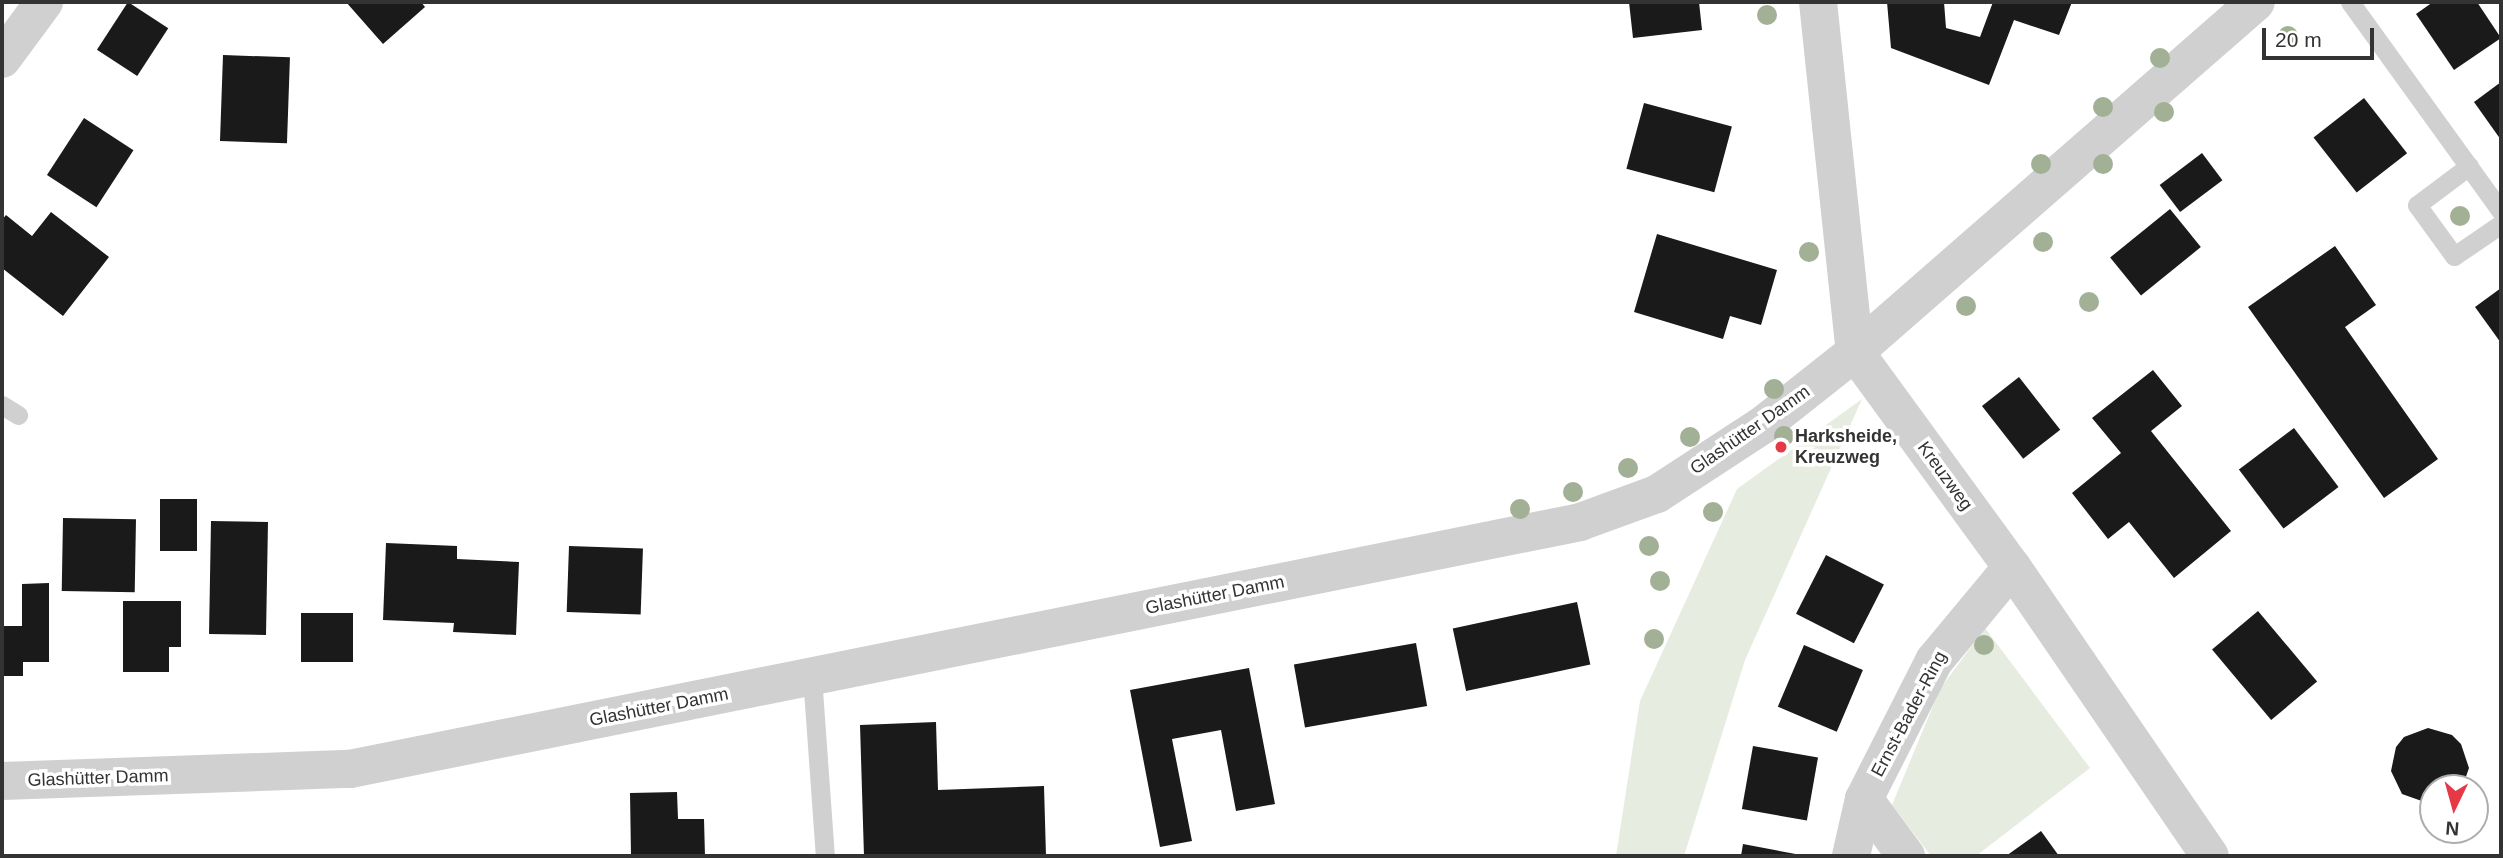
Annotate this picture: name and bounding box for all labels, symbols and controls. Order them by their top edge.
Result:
scale bar [2265,14,2377,58]
text: 20 m [2275,28,2322,51]
street label: Glashütter Damm [1686,381,1814,479]
place label: Harksheide, Kreuzweg [1795,426,1897,468]
street label: Kreuzweg [1913,437,1977,515]
marker: Harksheide, Kreuzweg [1773,439,1789,455]
street label: Glashütter Damm [1144,571,1286,619]
street label: Ernst-Bader-Ring [1867,648,1951,780]
street label: Glashütter Damm [588,683,730,731]
street label: Glashütter Damm [27,765,169,791]
north arrow [2419,774,2489,844]
text: N [2445,817,2460,839]

